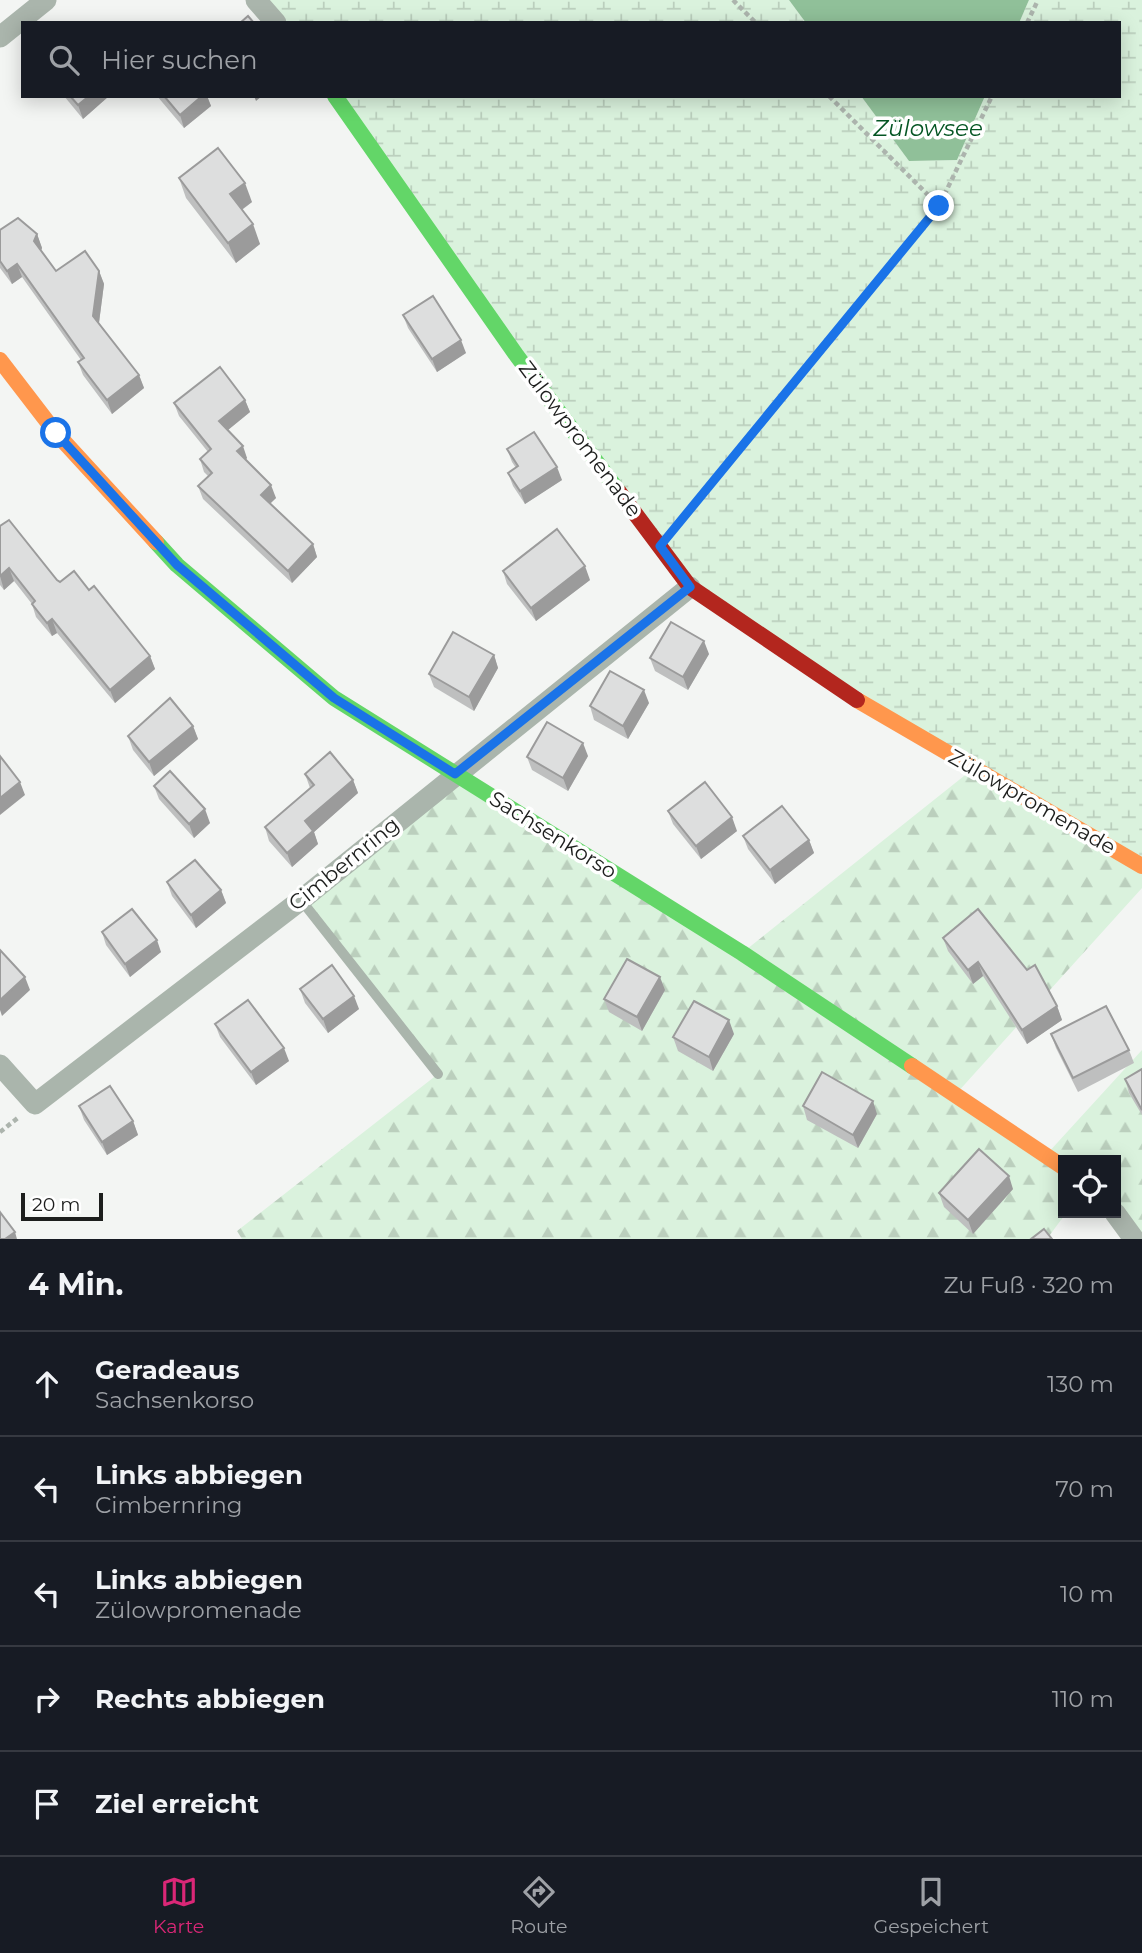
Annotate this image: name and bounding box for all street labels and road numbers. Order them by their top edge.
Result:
street label: Zülowpromenade [514,356,647,522]
street label: Zülowpromenade [944,744,1120,860]
street label: Sachsenkorso [485,785,622,884]
street label: Cimbernring [283,812,404,916]

